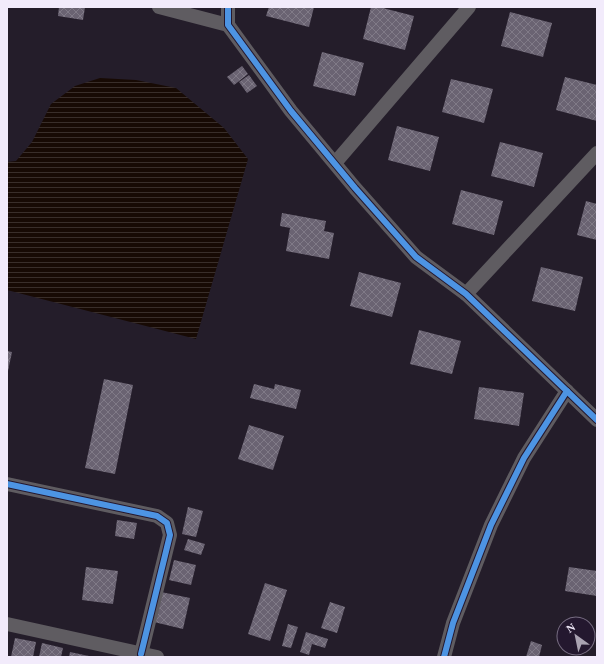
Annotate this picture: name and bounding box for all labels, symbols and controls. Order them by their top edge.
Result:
north arrow [556,616,596,656]
text: N [564,620,577,635]

